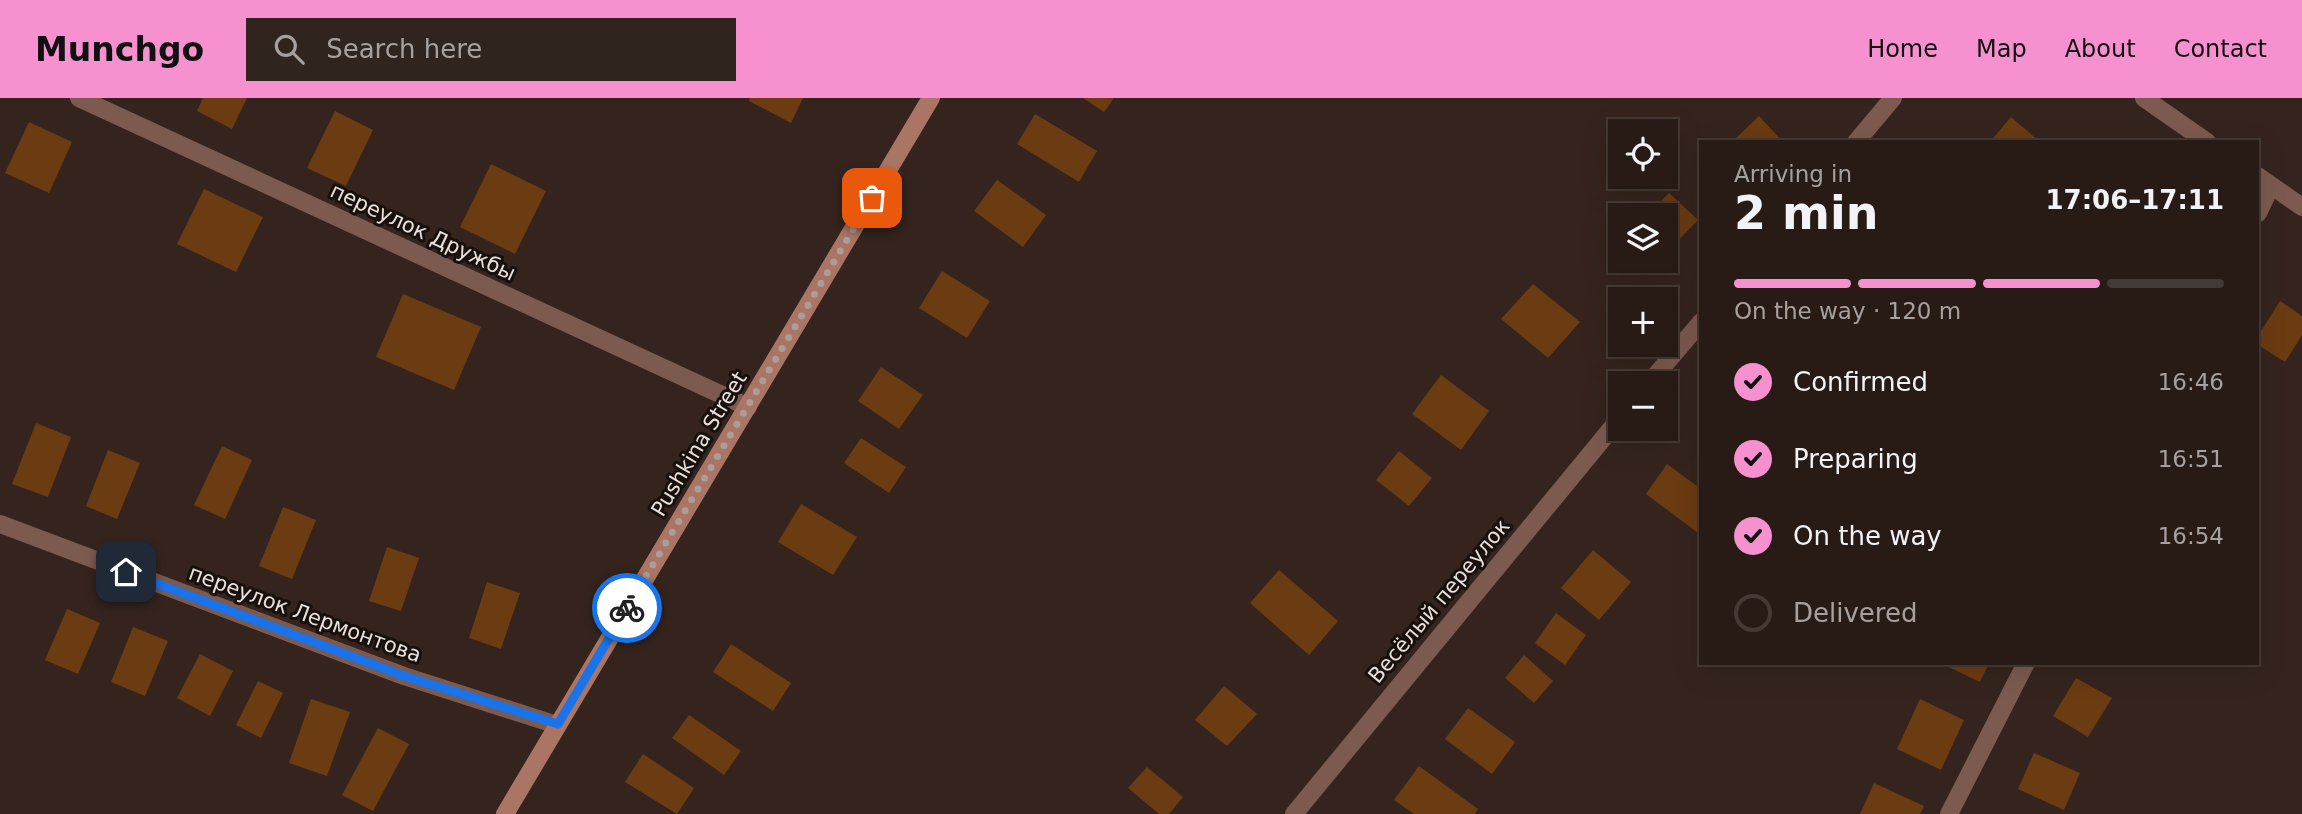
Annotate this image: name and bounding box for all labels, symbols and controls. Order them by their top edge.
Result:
search box [246,18,736,81]
text: Munchgo [35,30,204,69]
icon: search [270,30,308,68]
text: Search here [326,34,482,64]
text: Home [1867,35,1938,63]
text: Map [1976,35,2027,63]
text: About [2065,35,2136,63]
text: Contact [2174,35,2267,63]
map controls [1608,119,1678,441]
button: locate [1608,119,1678,189]
text: Arriving in [1734,161,1852,187]
pin [842,168,902,228]
street label: переулок Дружбы [327,179,519,285]
icon: bag [853,179,891,217]
text: 17:06–17:11 [2045,185,2224,215]
text: 2 min [1734,186,1878,240]
button: layers [1608,203,1678,273]
button: + [1608,287,1678,357]
text: On the way · 120 m [1734,298,1961,324]
icon: check [1734,363,1772,401]
street label: Pushkina Street [646,367,752,521]
text: Confirmed [1793,367,1928,397]
text: 16:46 [2158,369,2224,395]
button: − [1608,371,1678,441]
icon: check [1734,440,1772,478]
text: Preparing [1793,444,1918,474]
text: 16:51 [2158,446,2224,472]
street label: Весёлый переулок [1363,514,1515,688]
icon: check [1734,517,1772,555]
text: On the way [1793,521,1942,551]
text: 16:54 [2158,523,2224,549]
pin [96,542,156,602]
icon: home [107,553,145,591]
street label: переулок Лермонтова [185,561,425,667]
courier [592,573,662,643]
icon: bike [608,589,646,627]
text: Delivered [1793,598,1917,628]

